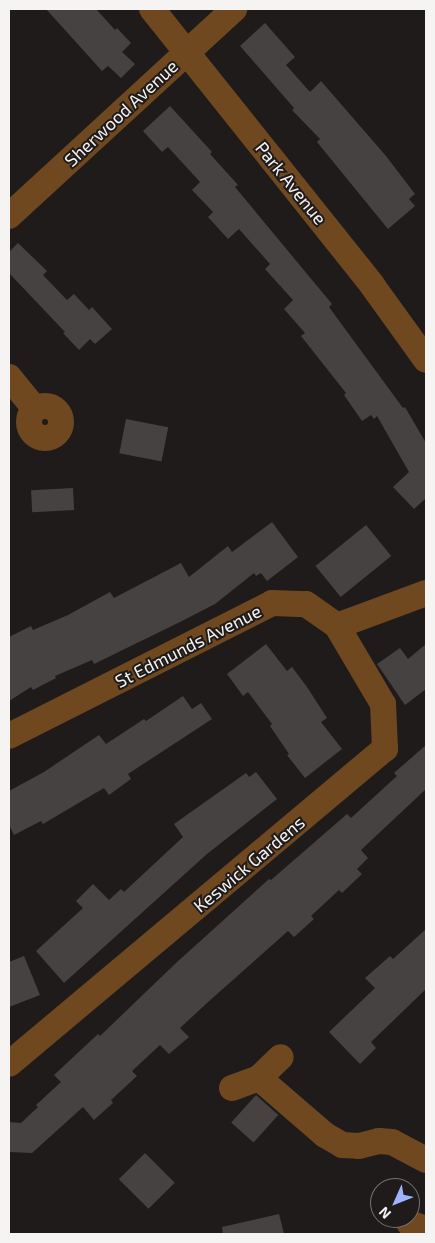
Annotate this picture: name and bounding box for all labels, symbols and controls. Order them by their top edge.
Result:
street label: Sherwood Avenue [60,55,182,171]
street label: Park Avenue [251,137,331,229]
street label: St Edmunds Avenue [111,600,265,692]
street label: Keswick Gardens [189,811,309,917]
north arrow [370,1178,420,1228]
text: N [375,1204,394,1223]

